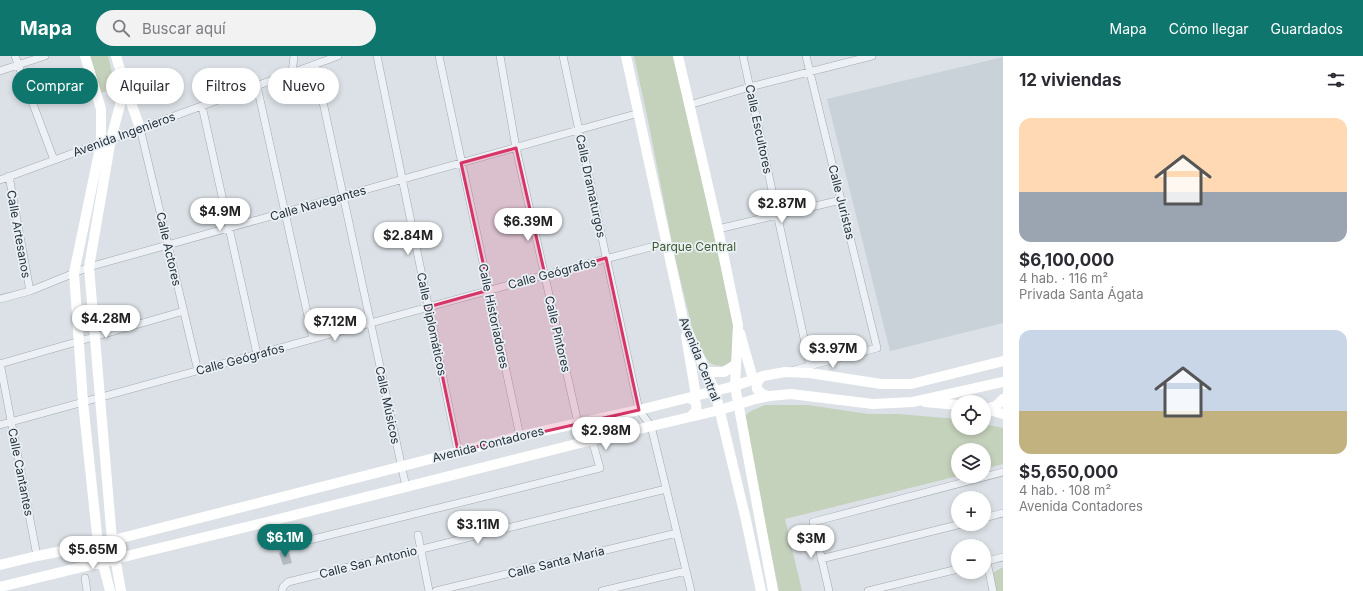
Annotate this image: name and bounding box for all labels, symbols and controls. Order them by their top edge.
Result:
search box [96,10,376,46]
text: Mapa [20,17,72,40]
icon: search [110,17,132,39]
text: Buscar aquí [142,19,226,38]
text: Mapa [1110,20,1147,37]
text: Cómo llegar [1169,20,1249,37]
text: Guardados [1271,20,1343,37]
chip: Comprar [12,68,98,104]
chip: Alquilar [106,68,184,104]
chip: Filtros [192,68,260,104]
chip: Nuevo [268,68,339,104]
icon: filters [1325,69,1347,91]
text: 12 viviendas [1019,70,1121,90]
street label: Calle Escultores [742,83,776,175]
street label: Avenida Ingenieros [71,108,177,160]
street label: Calle Dramaturgos [573,133,609,239]
icon: home [1147,144,1219,216]
street label: Calle Juristas [825,163,859,241]
street label: Calle Navegantes [268,182,368,224]
street label: Calle Artesanos [4,189,34,279]
pin: $2.87M [749,190,815,224]
text: $2.87M [758,195,806,211]
pin: $4.9M [192,198,248,232]
text: $4.9M [199,203,241,219]
pin: $6.39M [495,208,561,242]
street label: Calle Actores [153,211,185,287]
text: $6.39M [503,213,553,229]
pin: $2.84M [375,222,441,256]
text: $2.84M [383,227,433,243]
park label: Parque Central [652,239,736,254]
text: $6,100,000 [1019,250,1114,270]
street label: Calle Geógrafos [506,254,598,292]
street label: Calle Historiadores [476,262,512,370]
text: 4 hab. · 116 m² [1019,270,1108,286]
street label: Calle Diplomáticos [414,271,450,377]
text: Privada Santa Ágata [1019,286,1143,302]
street label: Calle Pintores [542,294,574,374]
pin: $4.28M [73,305,139,339]
pin: $7.12M [302,308,368,342]
text: $4.28M [81,310,131,326]
text: $7.12M [313,313,357,329]
street label: Avenida Central [676,315,724,403]
pin: $3.97M [800,335,866,369]
street label: Calle Geógrafos [194,340,286,378]
text: $3.97M [809,340,857,356]
icon: home [1147,356,1219,428]
street label: Calle Músicos [372,365,404,445]
map controls [951,395,991,579]
button: locate [951,395,991,435]
pin: $2.98M [573,417,639,451]
text: $2.98M [581,422,631,438]
street label: Avenida Contadores [431,423,545,465]
street label: Calle Cantantes [5,427,37,517]
button: layers [951,443,991,483]
text: $5,650,000 [1019,462,1118,482]
text: 4 hab. · 108 m² [1019,482,1111,498]
button: + [951,491,991,531]
text: Avenida Contadores [1019,498,1143,514]
pin: $3.11M [445,511,511,545]
text: $3.11M [456,516,500,532]
pin: $6.1M [257,524,313,558]
pin: $3M [792,525,830,559]
text: $6.1M [266,529,304,545]
text: $3M [796,530,826,546]
pin: $5.65M [60,536,126,570]
button: − [951,539,991,579]
text: $5.65M [68,541,118,557]
street label: Calle San Antonio [318,543,418,581]
street label: Calle Santa María [506,543,606,581]

